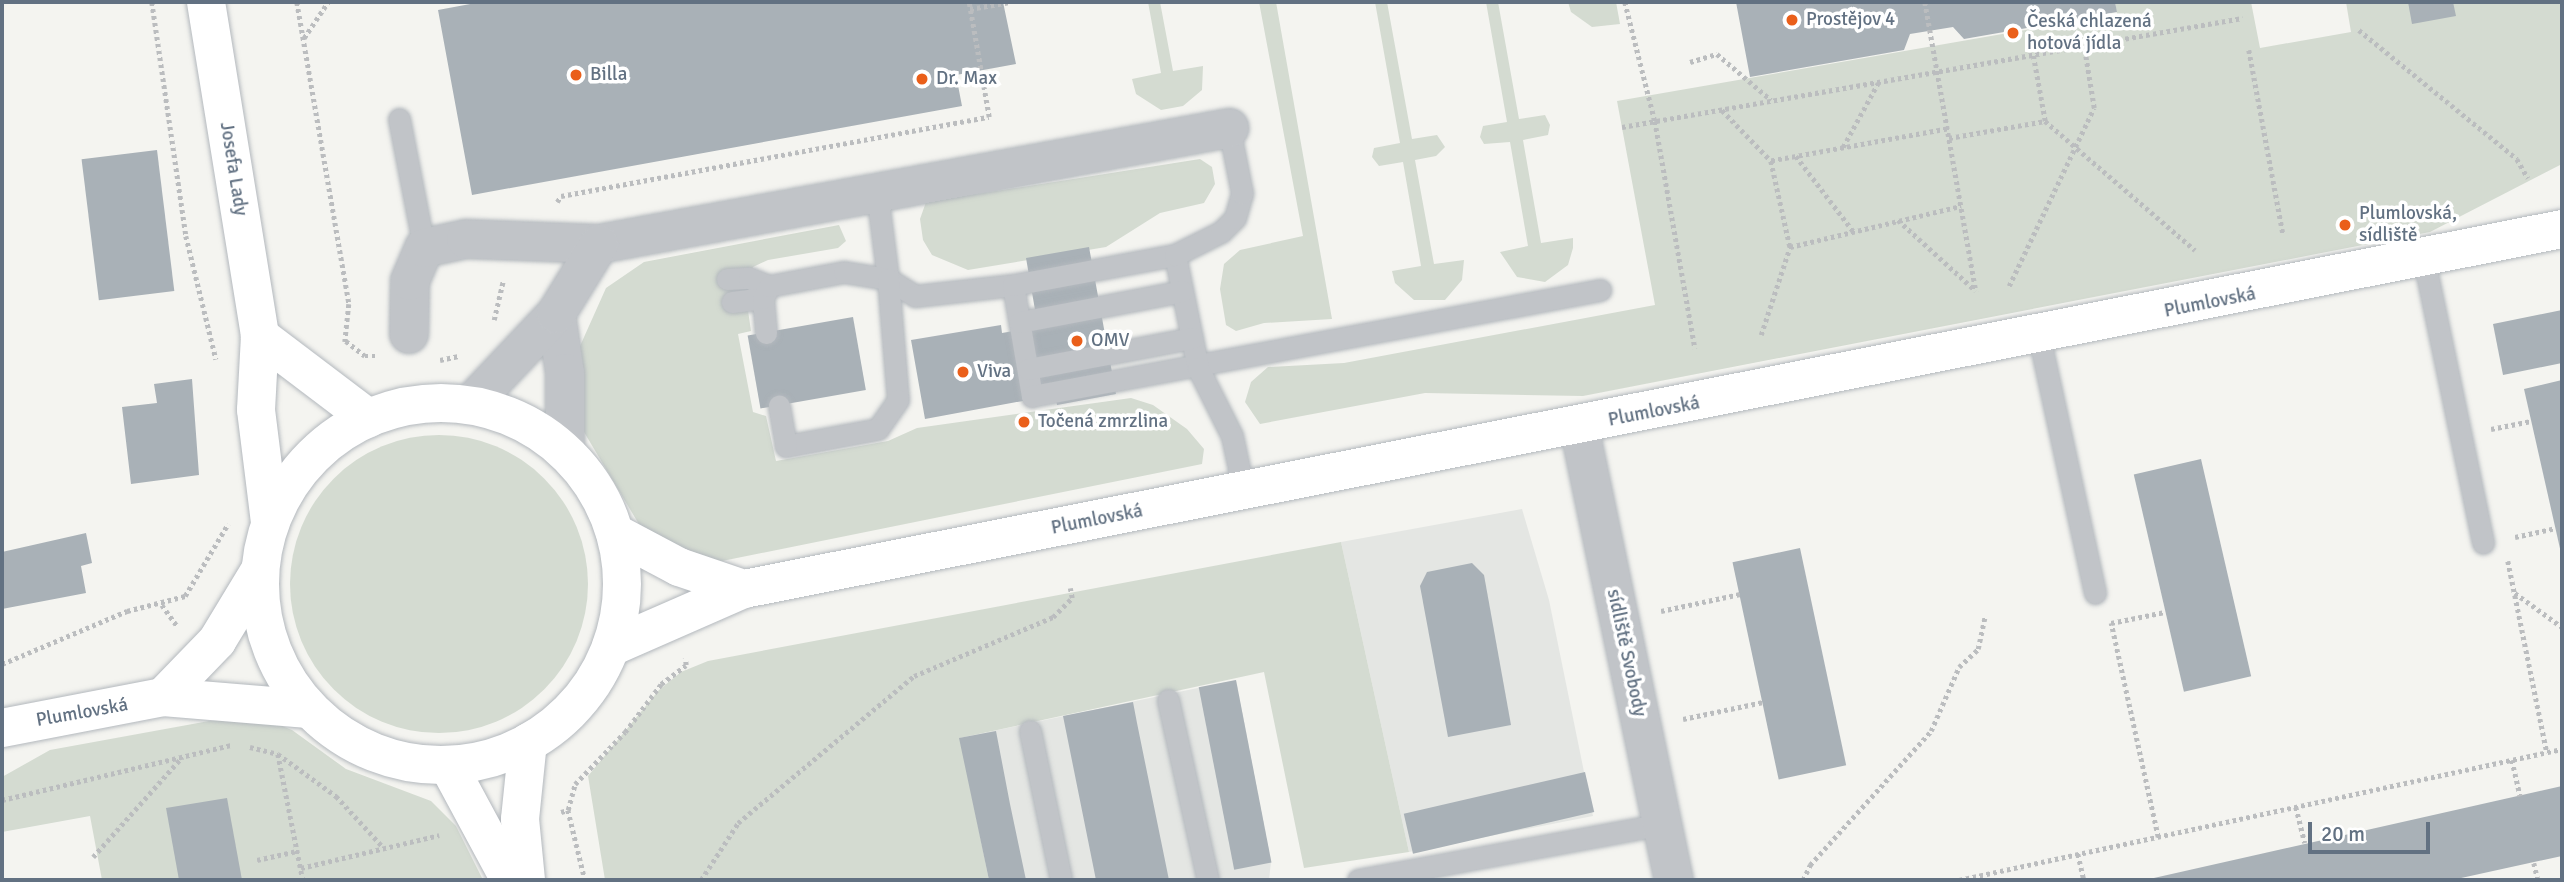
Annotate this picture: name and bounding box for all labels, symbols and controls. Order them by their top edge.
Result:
place label: Prostějov 4 [1806,9,1895,31]
place label: Česká chlazená hotová jídla [2027,11,2152,55]
marker: Prostějov 4 [1784,12,1800,28]
marker: Česká chlazená hotová jídla [2005,25,2021,41]
place label: Billa [590,64,627,86]
marker: Billa [568,67,584,83]
place label: Dr. Max [936,68,997,90]
marker: Dr. Max [914,71,930,87]
street label: Josefa Lady [214,120,252,218]
place label: Plumlovská, sídliště [2359,203,2457,247]
marker: Plumlovská, sídliště [2337,217,2353,233]
street label: Plumlovská [2162,283,2258,323]
place label: OMV [1091,330,1129,352]
marker: OMV [1069,333,1085,349]
place label: Viva [977,361,1011,383]
marker: Viva [955,364,971,380]
street label: Plumlovská [1606,392,1702,432]
place label: Točená zmrzlina [1038,411,1168,433]
marker: Točená zmrzlina [1016,414,1032,430]
street label: Plumlovská [1049,500,1145,540]
street label: sídliště Svobody [1601,587,1651,719]
street label: Plumlovská [34,694,130,732]
scale bar [2312,808,2434,852]
text: 20 m [2321,821,2365,847]

